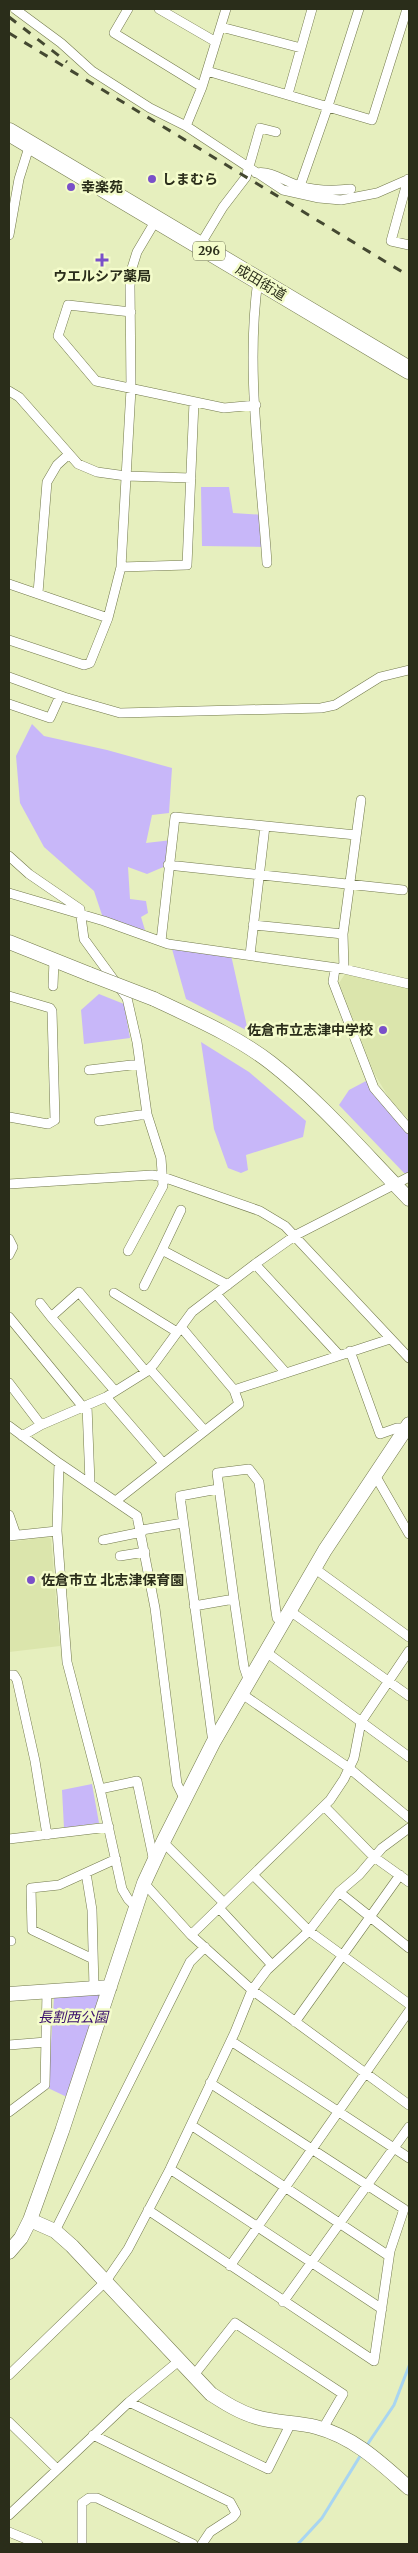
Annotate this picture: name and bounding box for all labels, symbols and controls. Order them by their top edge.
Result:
place label: しまむら [162,170,218,188]
marker: しまむら [146,173,158,185]
place label: 幸楽苑 [81,178,123,196]
marker: 幸楽苑 [65,181,77,193]
road number: 296 [193,242,225,260]
marker: ウエルシア薬局 [96,254,108,266]
street label: 成田街道 [232,260,290,304]
place label: ウエルシア薬局 [53,267,151,285]
place label: 佐倉市立志津中学校 [247,1021,373,1039]
marker: 佐倉市立志津中学校 [377,1024,389,1036]
place label: 佐倉市立 北志津保育園 [41,1571,184,1589]
marker: 佐倉市立 北志津保育園 [25,1574,37,1586]
park label: 長割西公園 [38,2008,110,2026]

